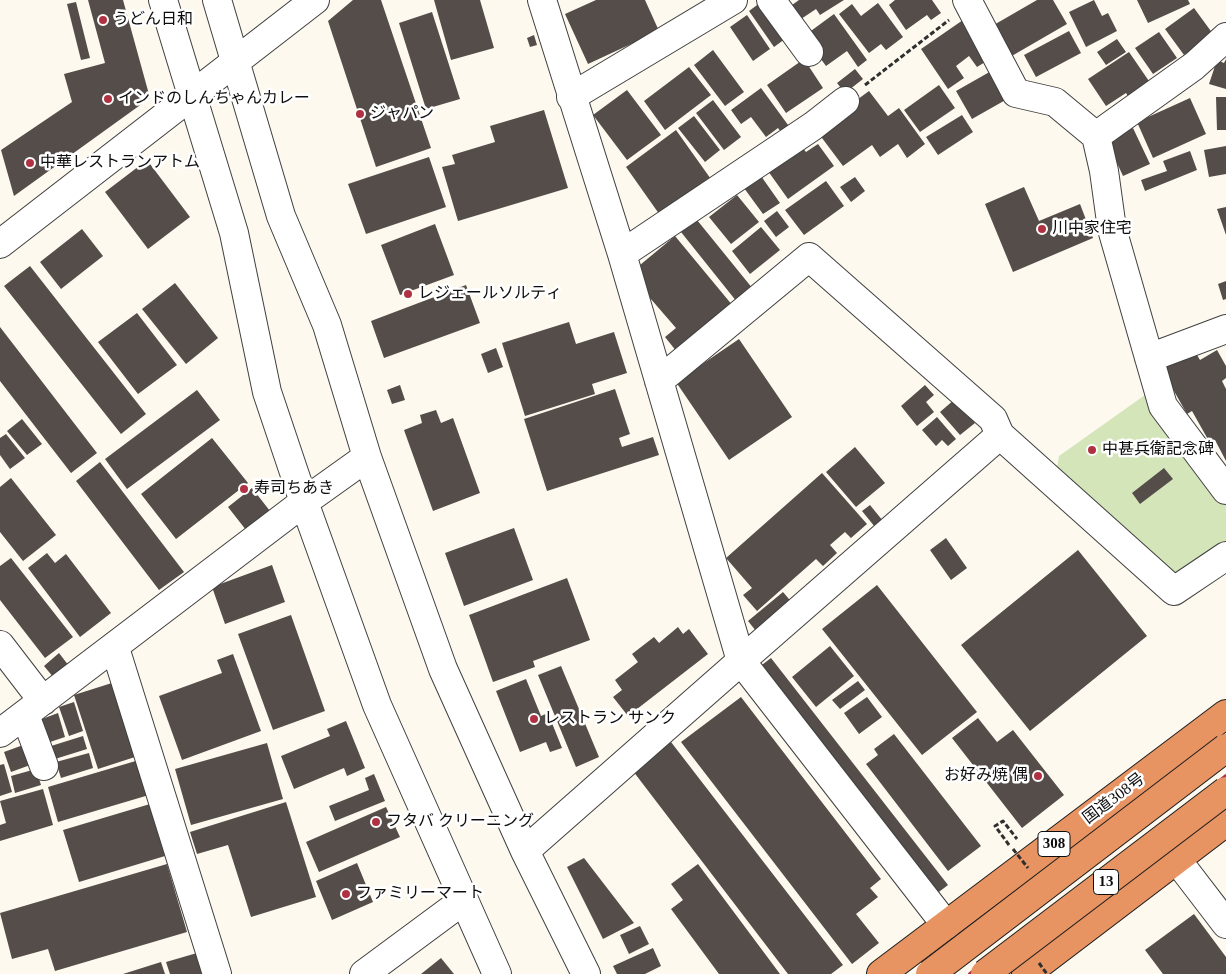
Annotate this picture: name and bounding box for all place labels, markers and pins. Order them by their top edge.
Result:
place label: うどん日和 [113,10,193,30]
marker: うどん日和 [97,14,109,26]
place label: インドのしんちゃんカレー [118,89,310,109]
marker: インドのしんちゃんカレー [102,93,114,105]
place label: ジャパン [370,104,434,124]
marker: ジャパン [354,108,366,120]
place label: 中華レストランアトム [40,153,200,173]
marker: 中華レストランアトム [24,157,36,169]
place label: 川中家住宅 [1052,219,1132,239]
marker: 川中家住宅 [1036,223,1048,235]
place label: レジェールソルティ [418,284,562,304]
marker: レジェールソルティ [402,288,414,300]
place label: 中甚兵衛記念碑 [1102,440,1214,460]
marker: 中甚兵衛記念碑 [1086,444,1098,456]
place label: 寿司ちあき [254,479,334,499]
marker: 寿司ちあき [238,483,250,495]
place label: レストラン サンク [544,709,676,729]
marker: レストラン サンク [528,713,540,725]
place label: お好み焼 偶 [944,766,1028,786]
marker: お好み焼 偶 [1032,770,1044,782]
place label: フタバ クリーニング [386,812,534,832]
marker: フタバ クリーニング [370,816,382,828]
place label: ファミリーマート [356,884,484,904]
marker: ファミリーマート [340,888,352,900]

